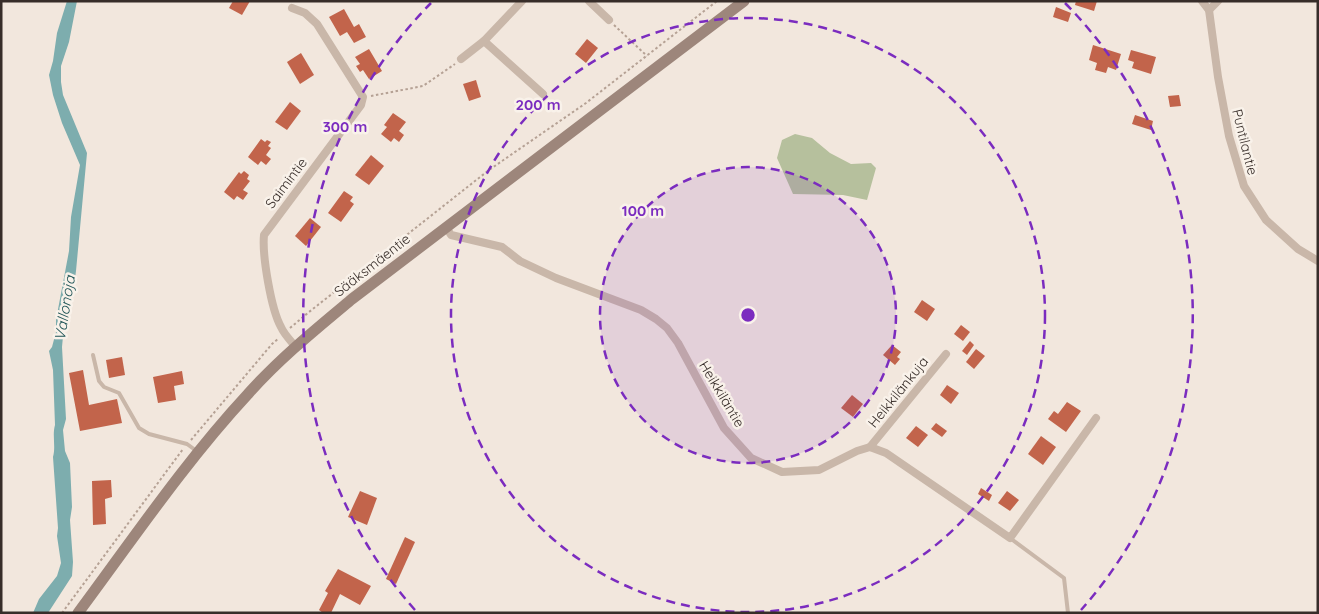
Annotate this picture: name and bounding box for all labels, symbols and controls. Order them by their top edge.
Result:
text: 200 m [516,95,561,114]
street label: Puntilantie [1228,107,1262,177]
text: 300 m [323,117,367,136]
street label: Saimintie [261,154,311,212]
text: 100 m [622,201,664,220]
street label: Sääksmäentie [330,230,414,300]
water label: Vallonoja [50,273,79,342]
centre of rings [739,306,757,324]
street label: Heikkilänkuja [864,353,932,431]
street label: Heikkiläntie [695,358,749,431]

